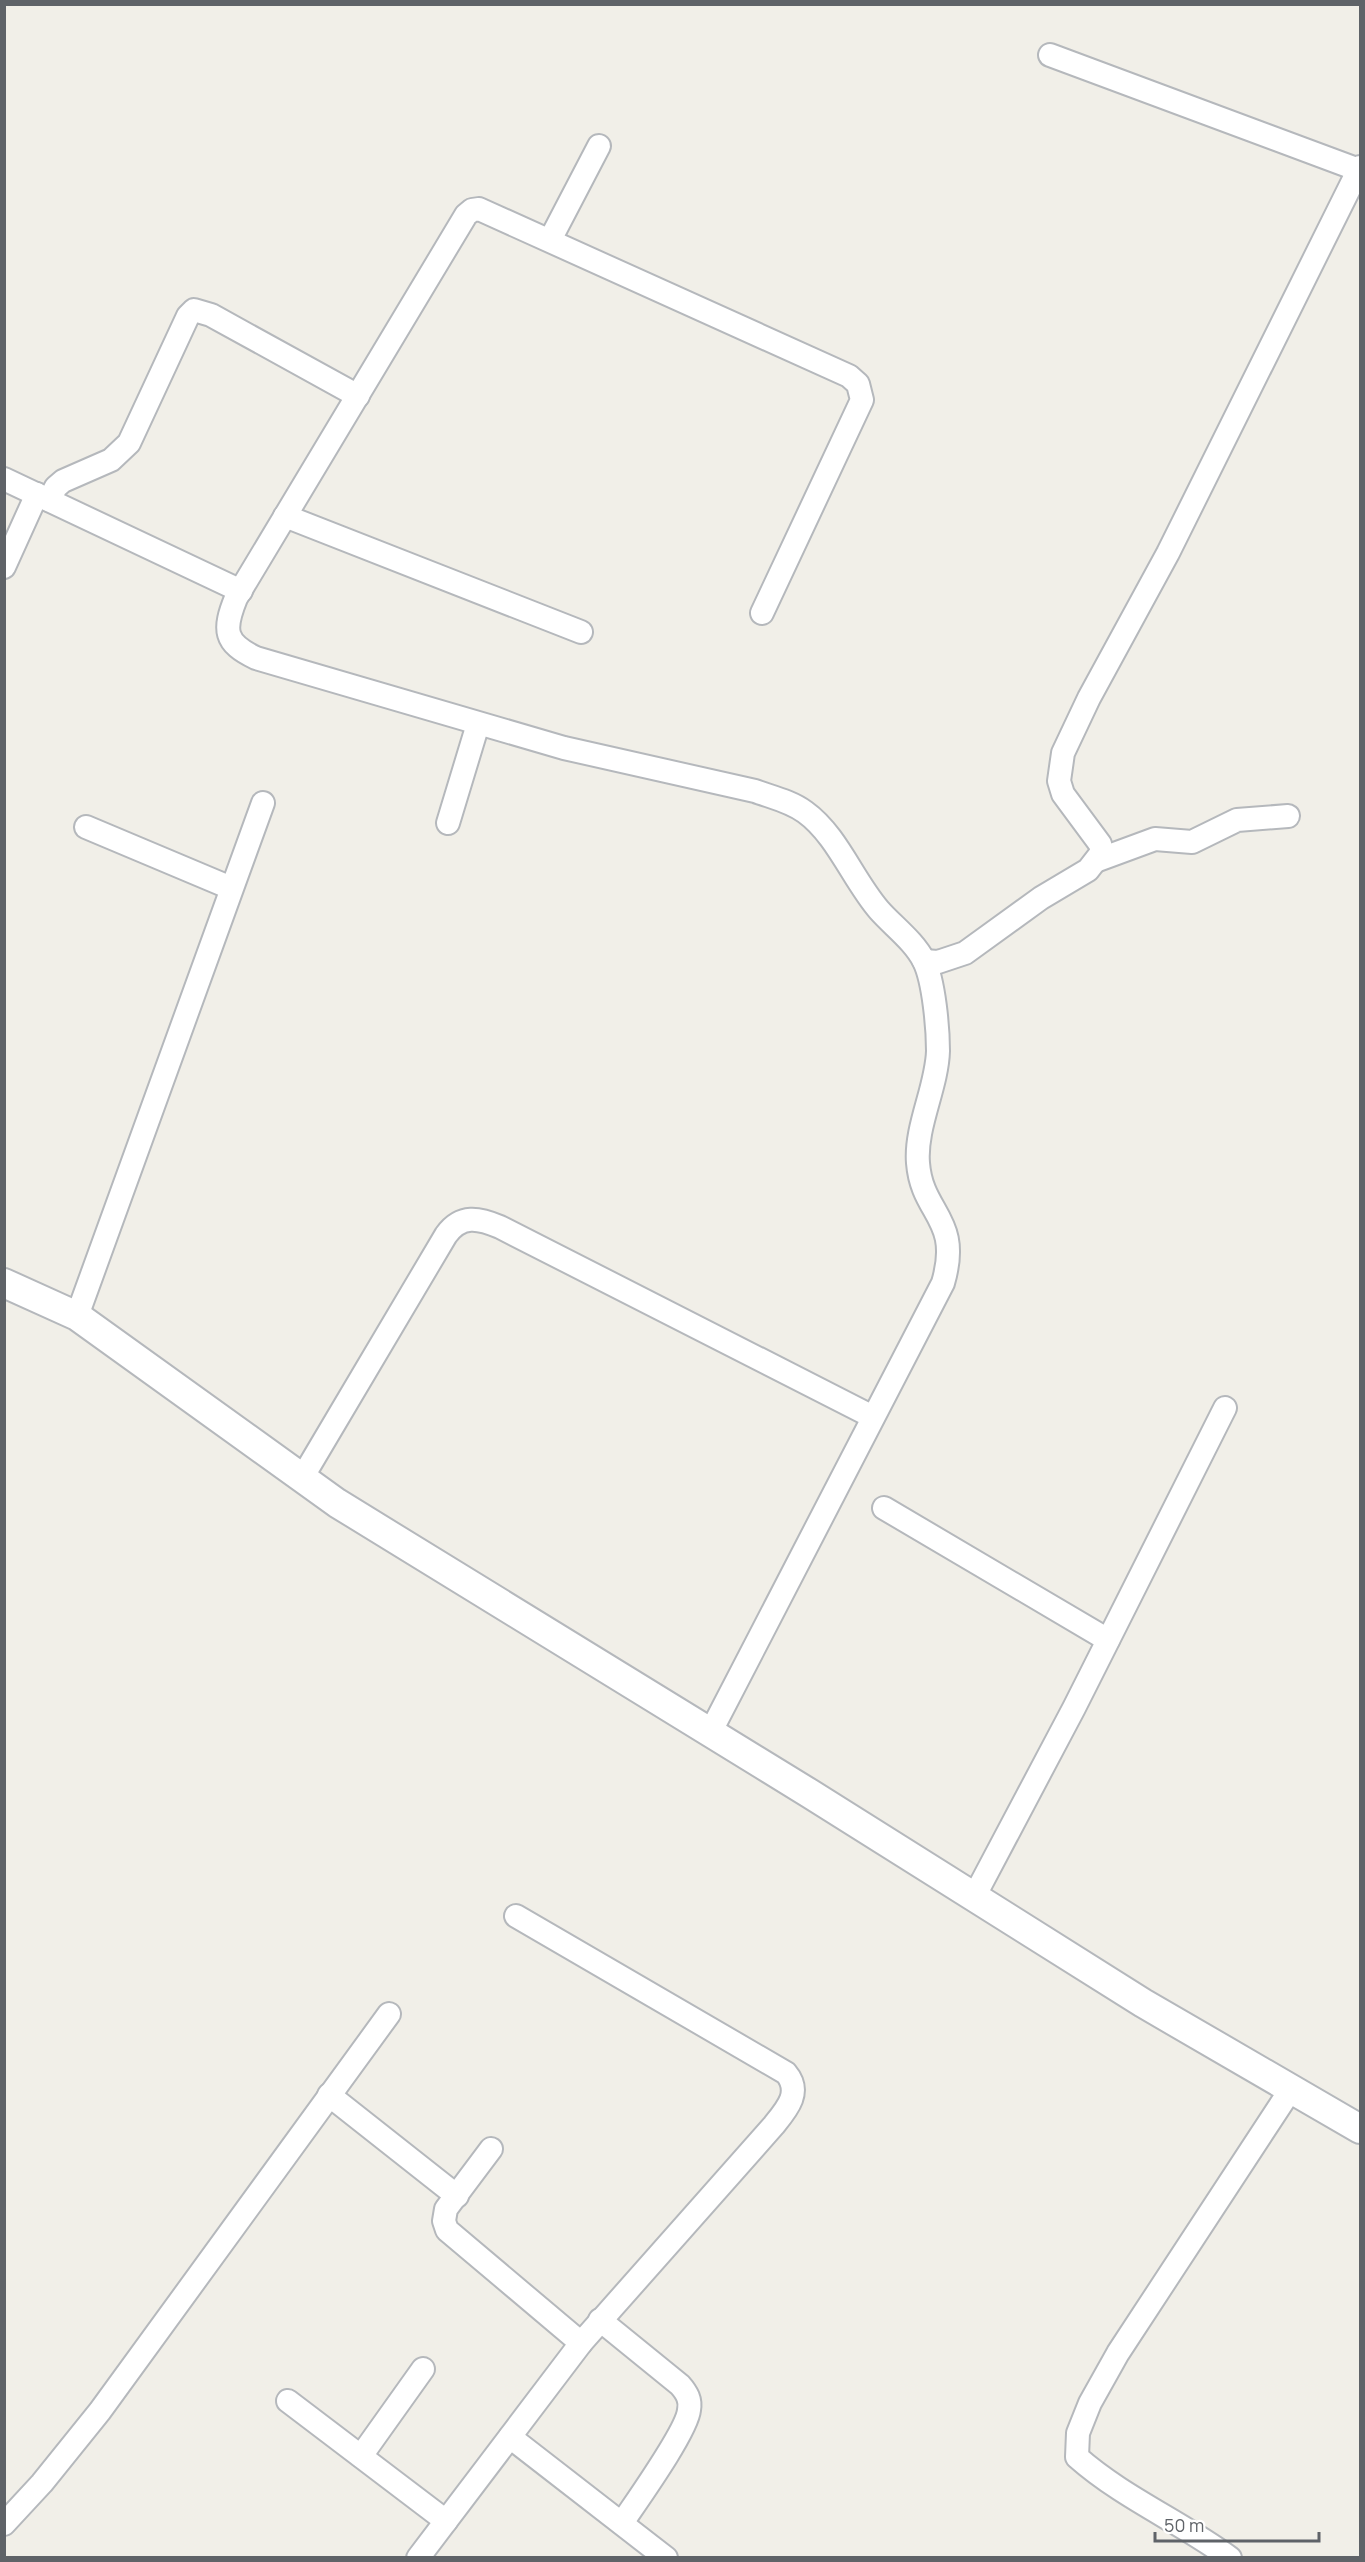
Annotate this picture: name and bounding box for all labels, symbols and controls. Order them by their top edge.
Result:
scale bar [1155,2505,1318,2543]
text: 50 m [1164,2513,1204,2537]

